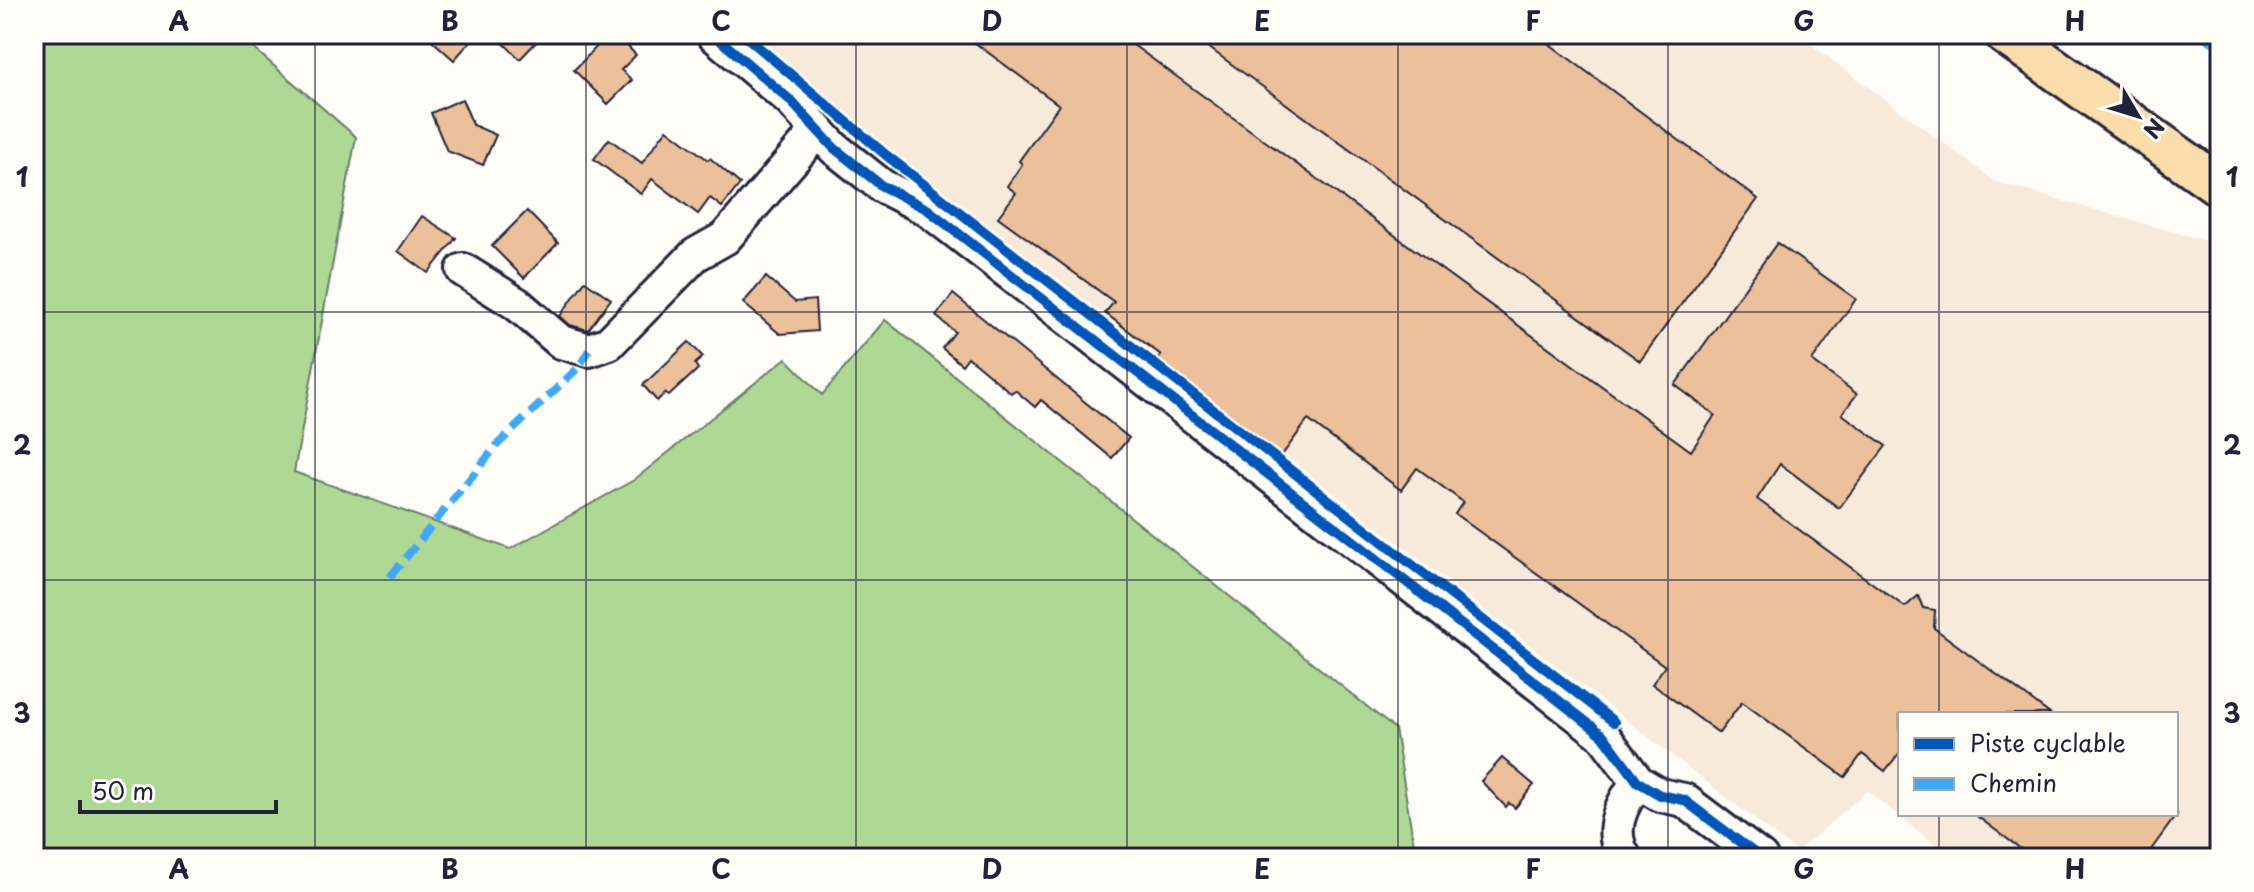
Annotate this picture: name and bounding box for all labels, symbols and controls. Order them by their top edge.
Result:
text: A [169,1,189,40]
text: B [441,1,459,40]
text: C [711,1,731,40]
text: D [982,1,1002,40]
text: E [1254,1,1270,40]
text: F [1525,1,1541,40]
text: G [1793,1,1815,40]
text: H [2065,1,2085,40]
north arrow [2098,76,2178,156]
text: N [2137,112,2173,146]
text: 1 [16,157,28,196]
text: 1 [2226,157,2238,196]
text: 2 [13,425,31,464]
text: 2 [2223,425,2241,464]
text: 3 [13,693,31,732]
text: 3 [2223,693,2241,732]
legend [1898,712,2178,816]
text: Piste cyclable [1970,724,2126,760]
scale bar [80,764,276,814]
text: Chemin [1970,764,2057,800]
text: 50 m [92,772,154,808]
text: A [169,849,189,888]
text: B [441,849,459,888]
text: C [711,849,731,888]
text: D [982,849,1002,888]
text: E [1254,849,1270,888]
text: F [1525,849,1541,888]
text: G [1793,849,1815,888]
text: H [2065,849,2085,888]

